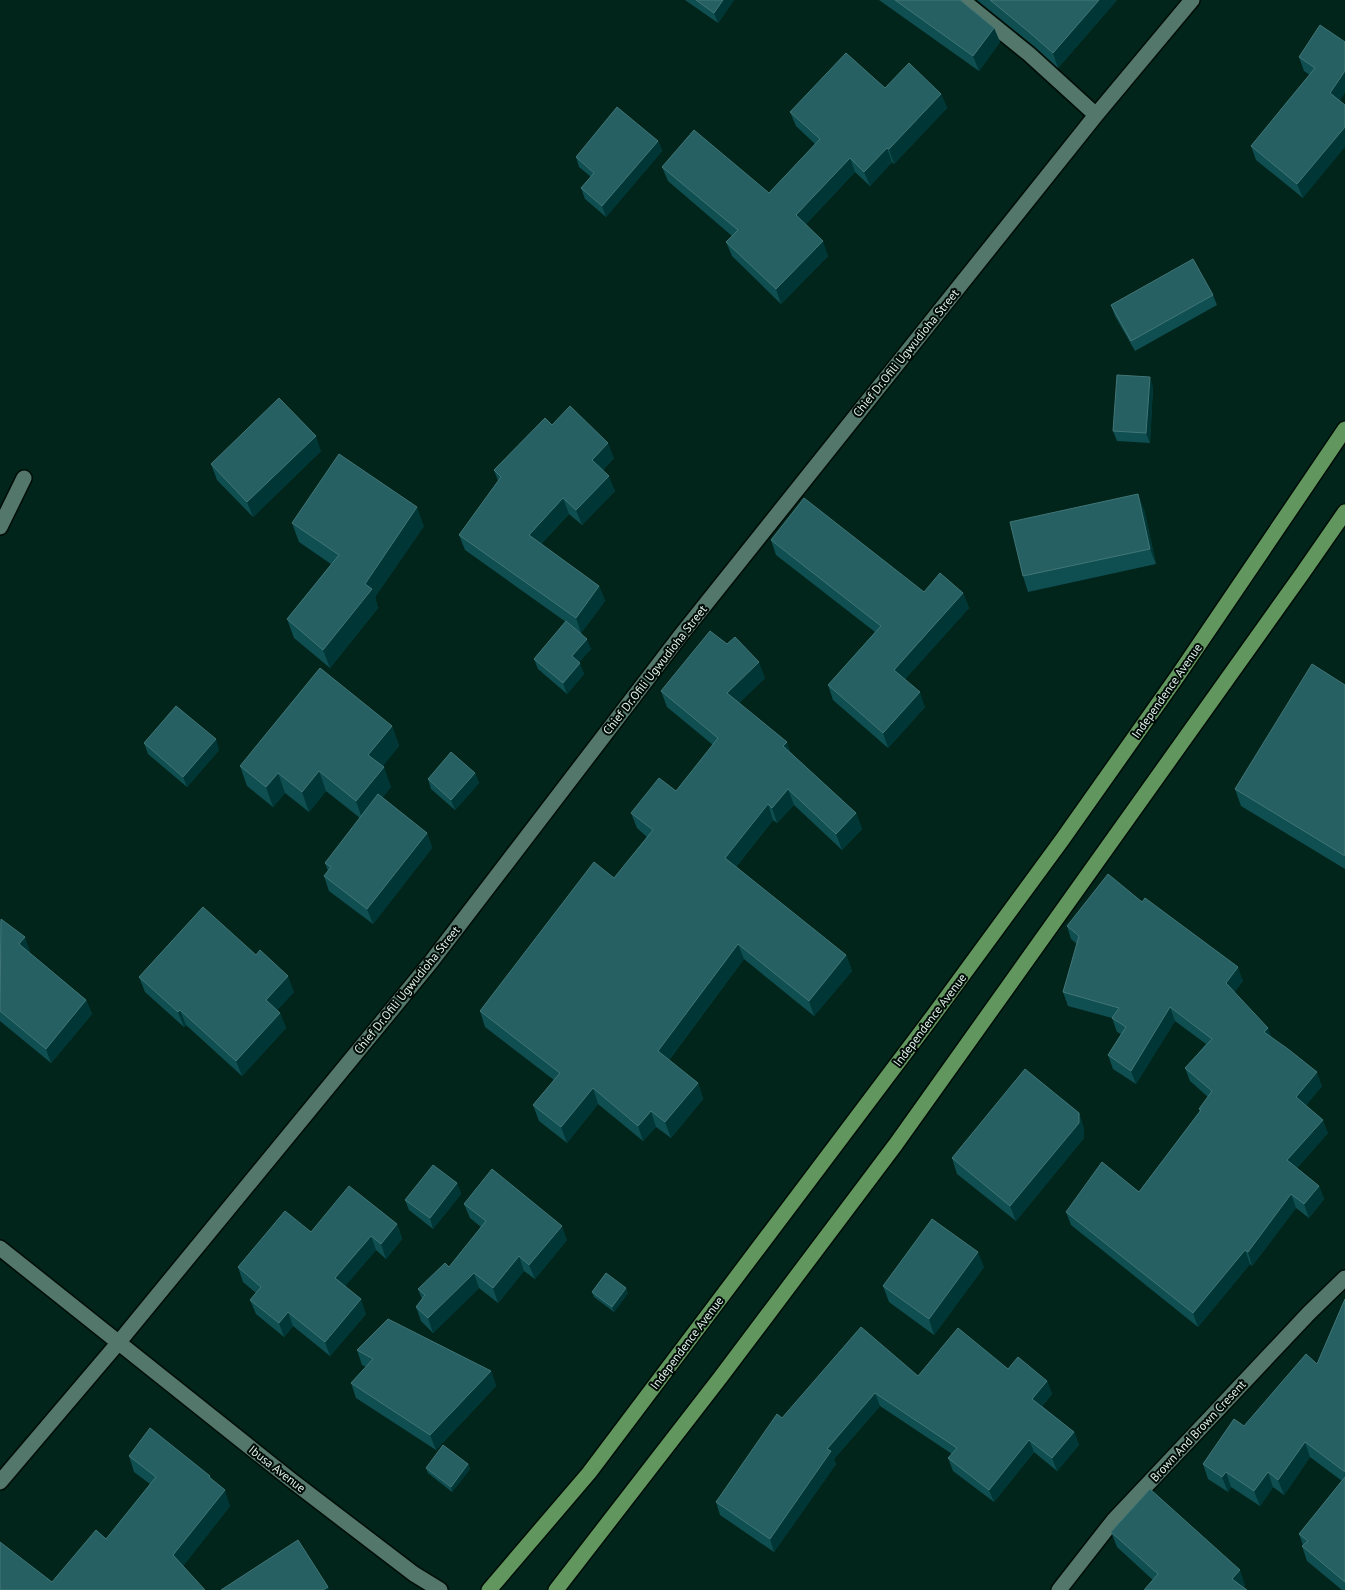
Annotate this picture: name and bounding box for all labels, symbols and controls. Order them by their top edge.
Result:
street label: Chief Dr.Ofili Ugwudioha Street [849,286,962,420]
street label: Chief Dr.Ofili Ugwudioha Street [599,602,710,737]
street label: Independence Avenue [1128,640,1205,741]
street label: Chief Dr.Ofili Ugwudioha Street [350,923,463,1057]
street label: Independence Avenue [890,970,969,1069]
street label: Independence Avenue [647,1293,726,1392]
street label: Brown And Brown Cresent [1147,1377,1249,1485]
street label: Ibusa Avenue [246,1442,309,1495]

